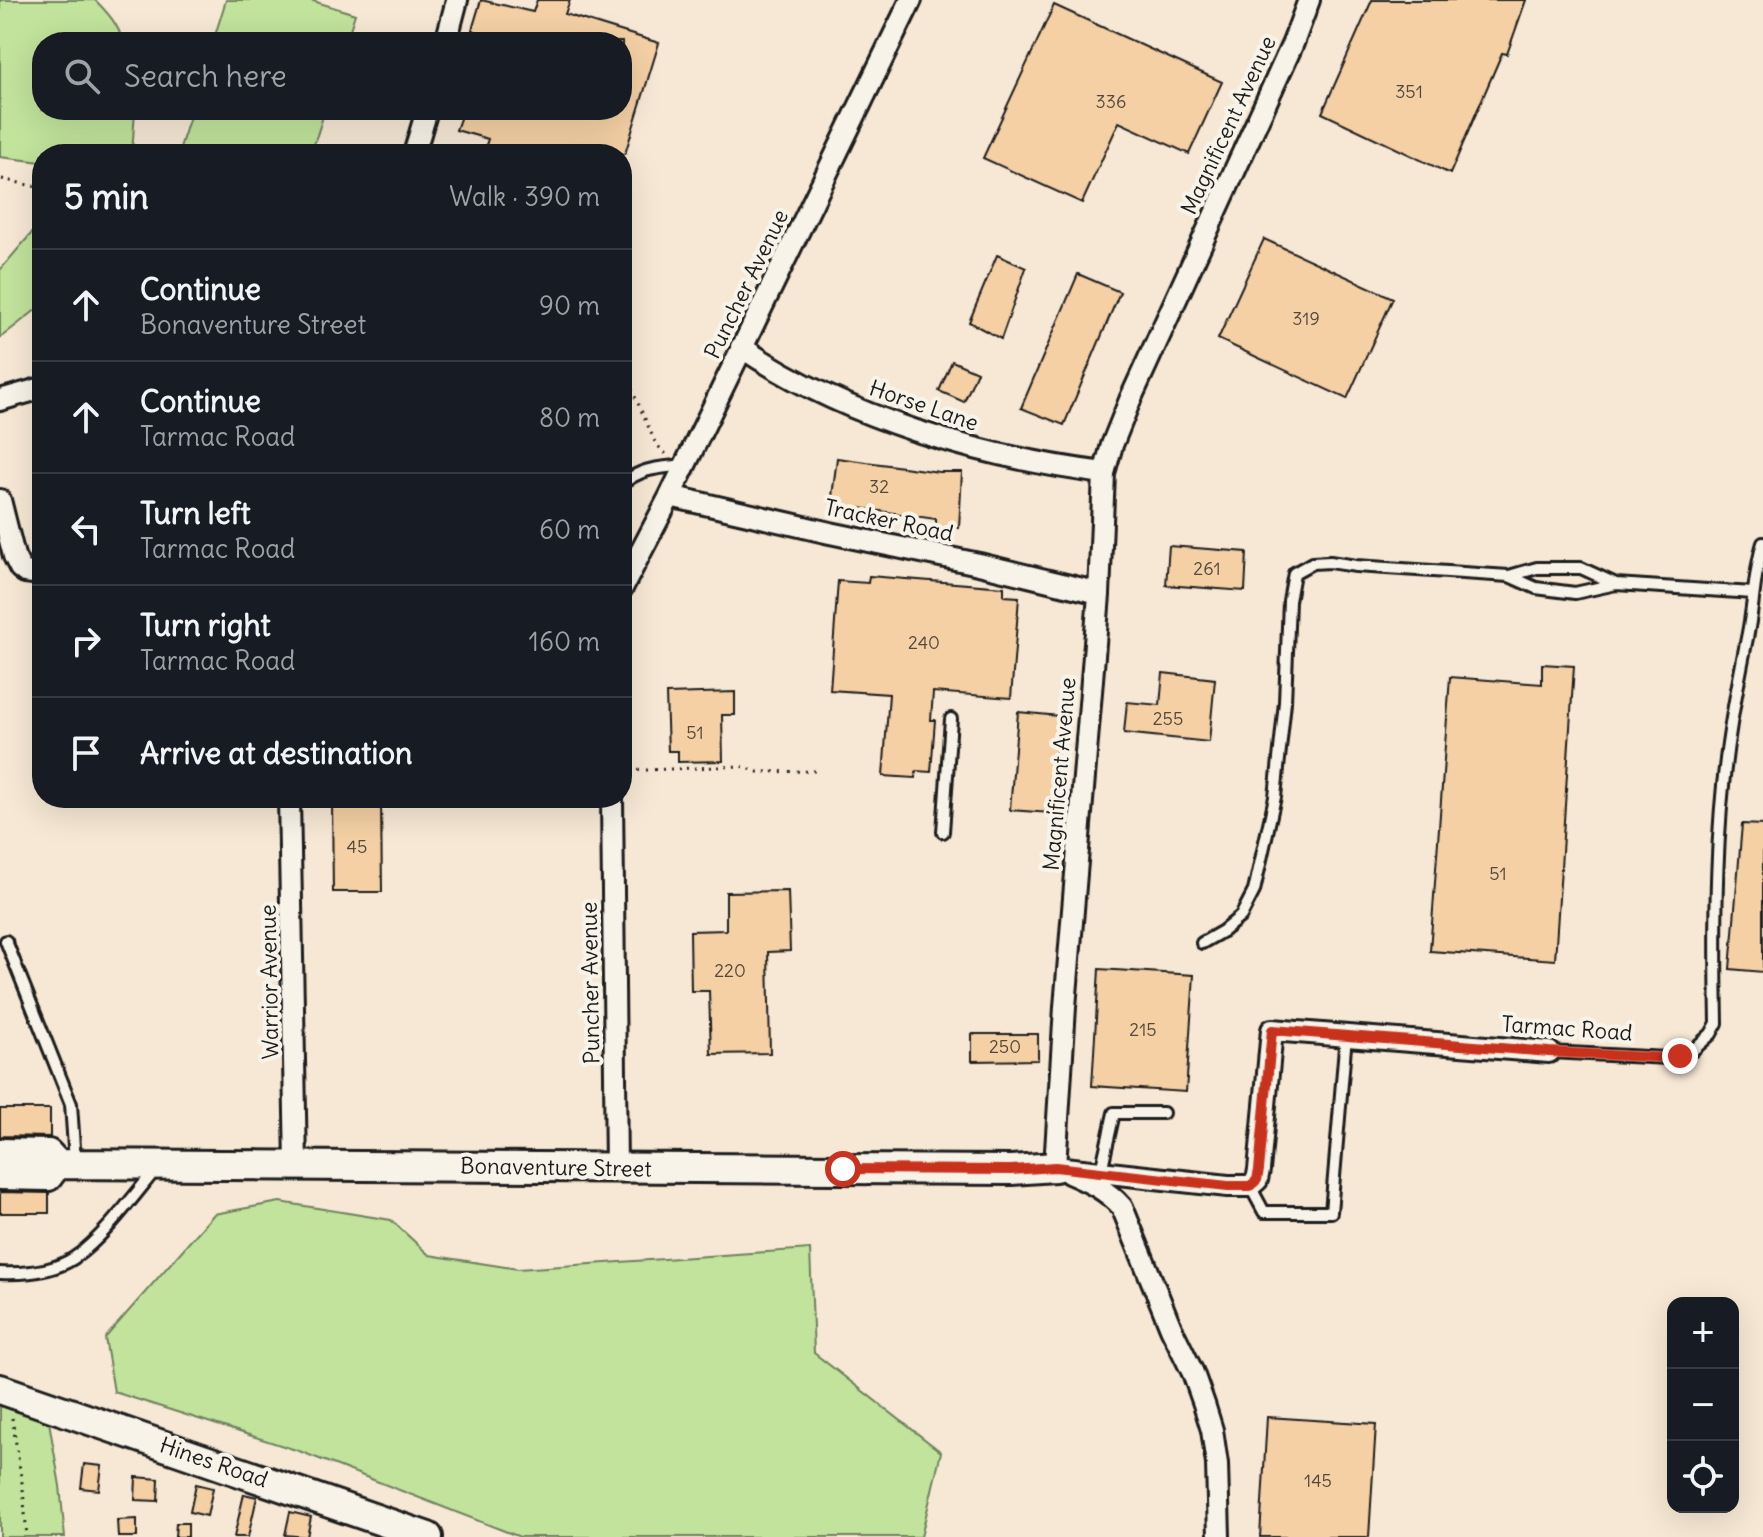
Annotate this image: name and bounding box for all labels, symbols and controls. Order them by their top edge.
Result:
street label: Magnificent Avenue [1174,31,1282,219]
search box [32,32,632,120]
icon: search [60,54,104,98]
text: Search here [124,57,287,95]
house number: 351 [1395,80,1423,103]
house number: 336 [1096,90,1126,113]
text: 5 min [64,175,149,218]
text: Walk · 390 m [449,180,600,213]
street label: Puncher Avenue [698,205,794,363]
text: Continue [140,270,261,308]
icon: ahead [64,283,108,327]
text: 90 m [539,289,600,322]
house number: 319 [1292,307,1320,330]
text: Bonaventure Street [140,308,366,341]
street label: Horse Lane [866,373,982,437]
text: Continue [140,382,261,420]
icon: ahead [64,395,108,439]
text: 80 m [539,401,600,434]
text: Tarmac Road [140,420,295,453]
house number: 32 [869,475,889,498]
street label: Tracker Road [822,493,956,547]
text: Turn left [140,494,251,532]
icon: left [64,507,108,551]
text: 60 m [539,513,600,546]
text: Tarmac Road [140,532,295,565]
house number: 261 [1193,557,1221,580]
text: Turn right [140,606,271,644]
icon: right [64,619,108,663]
text: 160 m [529,625,600,658]
house number: 240 [908,631,940,654]
text: Tarmac Road [140,644,295,677]
street label: Magnificent Avenue [1037,676,1081,872]
house number: 255 [1153,707,1183,730]
house number: 51 [686,721,704,744]
icon: arrive [64,731,108,775]
text: Arrive at destination [140,734,412,772]
house number: 45 [347,835,367,858]
house number: 51 [1489,862,1507,885]
street label: Puncher Avenue [575,902,605,1064]
street label: Warrior Avenue [254,904,284,1060]
house number: 220 [714,959,746,982]
street label: Tarmac Road [1500,1009,1634,1047]
house number: 215 [1129,1018,1157,1041]
house number: 250 [989,1035,1021,1058]
route end [1662,1038,1698,1074]
street label: Bonaventure Street [460,1151,652,1183]
route start [825,1151,861,1187]
map controls [1667,1297,1739,1513]
button: + [1667,1297,1739,1369]
button: − [1667,1369,1739,1441]
street label: Hines Road [156,1431,272,1494]
button: locate [1667,1441,1739,1513]
house number: 145 [1304,1469,1332,1492]

